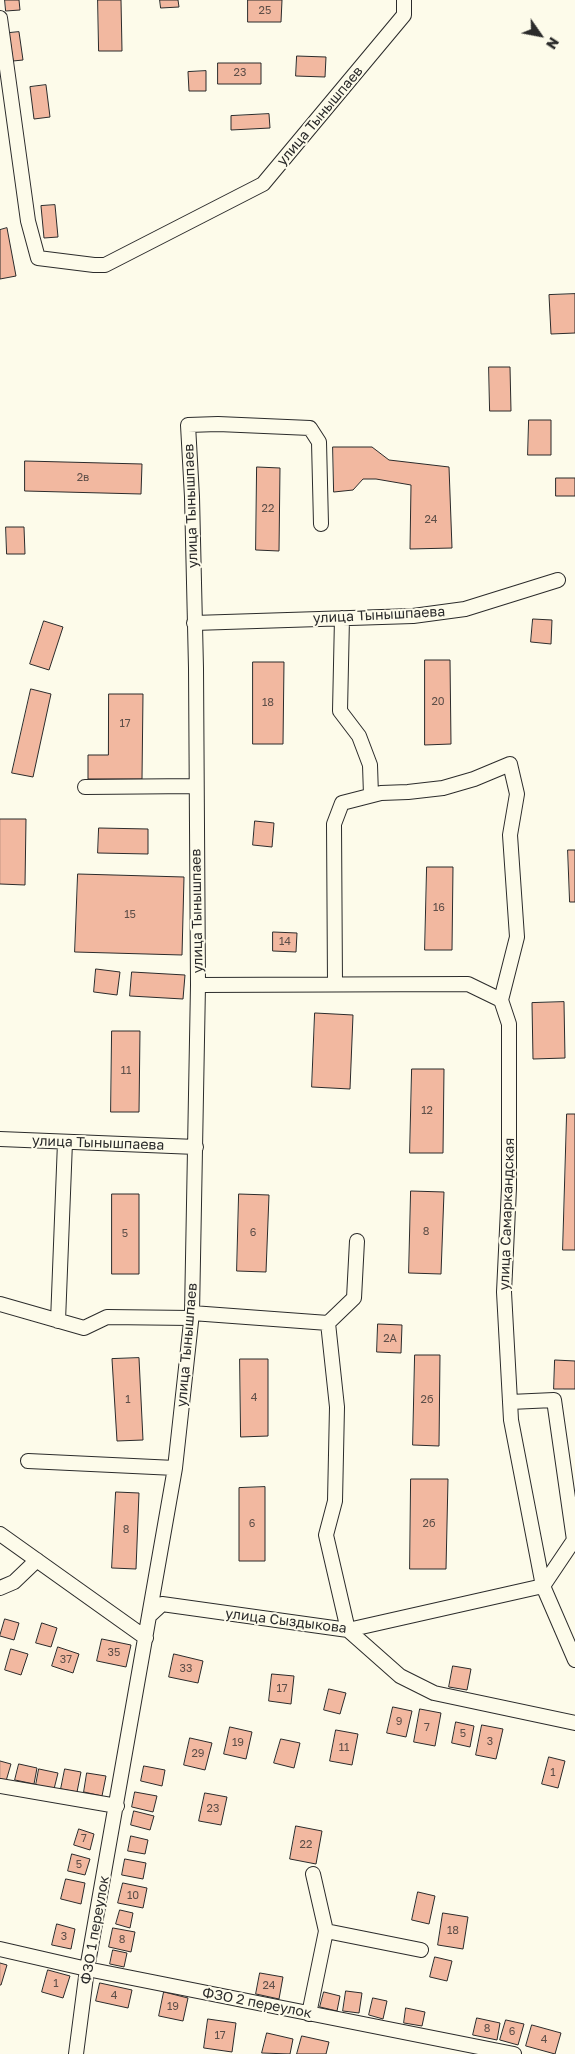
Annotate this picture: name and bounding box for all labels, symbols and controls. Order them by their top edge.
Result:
house number: 25 [259,4,271,18]
north arrow [515,10,565,60]
text: N [543,34,563,53]
street label: улица Тынышпаев [274,63,366,169]
house number: 23 [234,66,246,80]
street label: улица Тынышпаев [180,443,202,569]
house number: 2в [77,471,89,485]
house number: 22 [262,502,274,516]
house number: 24 [424,513,438,527]
street label: улица Тынышпаева [312,603,446,627]
house number: 20 [431,695,445,709]
house number: 18 [262,696,274,710]
house number: 17 [119,717,131,731]
street label: улица Тынышпаев [188,849,206,973]
house number: 16 [433,901,445,915]
house number: 15 [124,908,136,922]
house number: 14 [279,935,291,949]
house number: 11 [121,1064,131,1078]
house number: 12 [421,1104,433,1118]
street label: улица Тынышпаева [31,1132,165,1154]
street label: улица Самаркандская [496,1137,518,1291]
house number: 8 [423,1225,429,1239]
house number: 6 [250,1226,256,1240]
house number: 5 [122,1227,128,1241]
street label: улица Тынышпаев [173,1282,201,1408]
house number: 2А [383,1332,397,1346]
house number: 4 [251,1391,257,1405]
house number: 1 [125,1393,131,1407]
house number: 2б [421,1393,433,1407]
house number: 6 [249,1517,255,1531]
house number: 2б [423,1517,435,1531]
house number: 8 [123,1523,129,1537]
street label: улица Сыздыкова [224,1605,348,1637]
house number: 35 [108,1646,120,1660]
house number: 37 [60,1653,72,1667]
house number: 33 [180,1662,192,1676]
house number: 17 [276,1682,288,1696]
house number: 9 [396,1715,402,1729]
house number: 7 [424,1721,430,1735]
house number: 5 [460,1727,466,1741]
house number: 3 [487,1735,493,1749]
house number: 19 [232,1736,244,1750]
house number: 11 [339,1741,349,1755]
house number: 29 [191,1747,205,1761]
house number: 1 [550,1766,556,1780]
house number: 23 [207,1802,219,1816]
house number: 7 [81,1832,87,1846]
house number: 22 [300,1838,312,1852]
house number: 5 [76,1858,82,1872]
street label: ФЗО 1 переулок [77,1874,113,1986]
house number: 10 [127,1889,139,1903]
house number: 18 [447,1924,459,1938]
house number: 3 [61,1930,67,1944]
house number: 8 [119,1933,125,1947]
house number: 1 [53,1977,59,1991]
house number: 24 [262,1979,276,1993]
street label: ФЗО 2 переулок [201,1984,313,2022]
house number: 4 [111,1989,117,2003]
house number: 19 [167,2000,179,2014]
house number: 8 [484,2022,490,2036]
house number: 6 [509,2025,515,2039]
house number: 17 [214,2029,226,2043]
house number: 4 [541,2033,547,2047]

